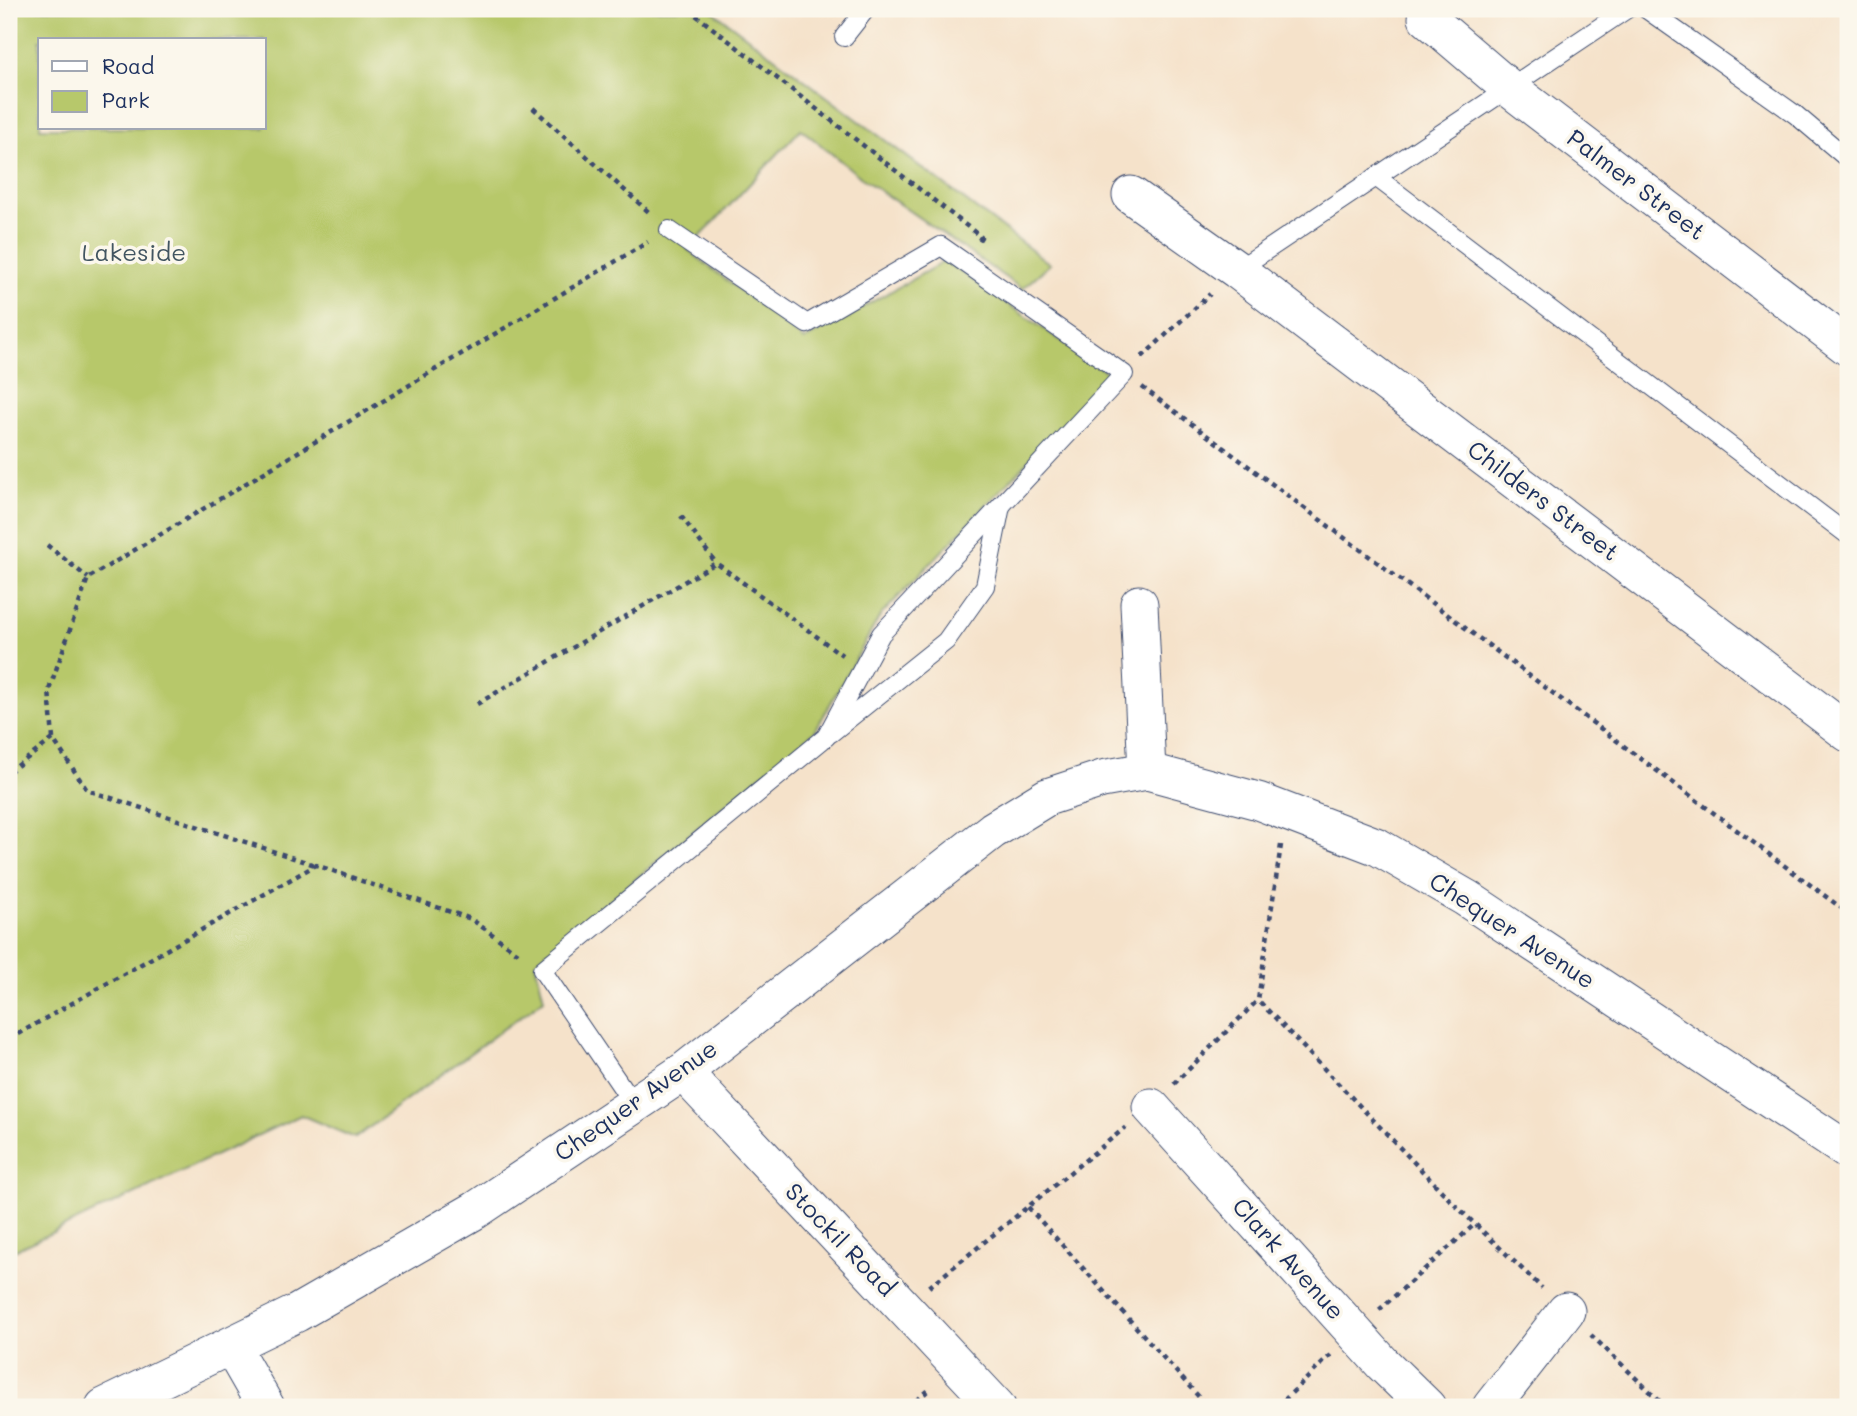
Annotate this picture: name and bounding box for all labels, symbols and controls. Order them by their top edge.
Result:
legend [38,38,266,130]
text: Road [102,52,154,79]
text: Park [102,86,150,113]
street label: Palmer Street [1561,122,1712,246]
park label: Lakeside [82,236,186,267]
street label: Childers Street [1462,433,1626,567]
street label: Chequer Avenue [1424,865,1602,995]
street label: Chequer Avenue [548,1032,723,1167]
street label: Stockil Road [779,1176,903,1302]
street label: Clark Avenue [1226,1191,1352,1325]

